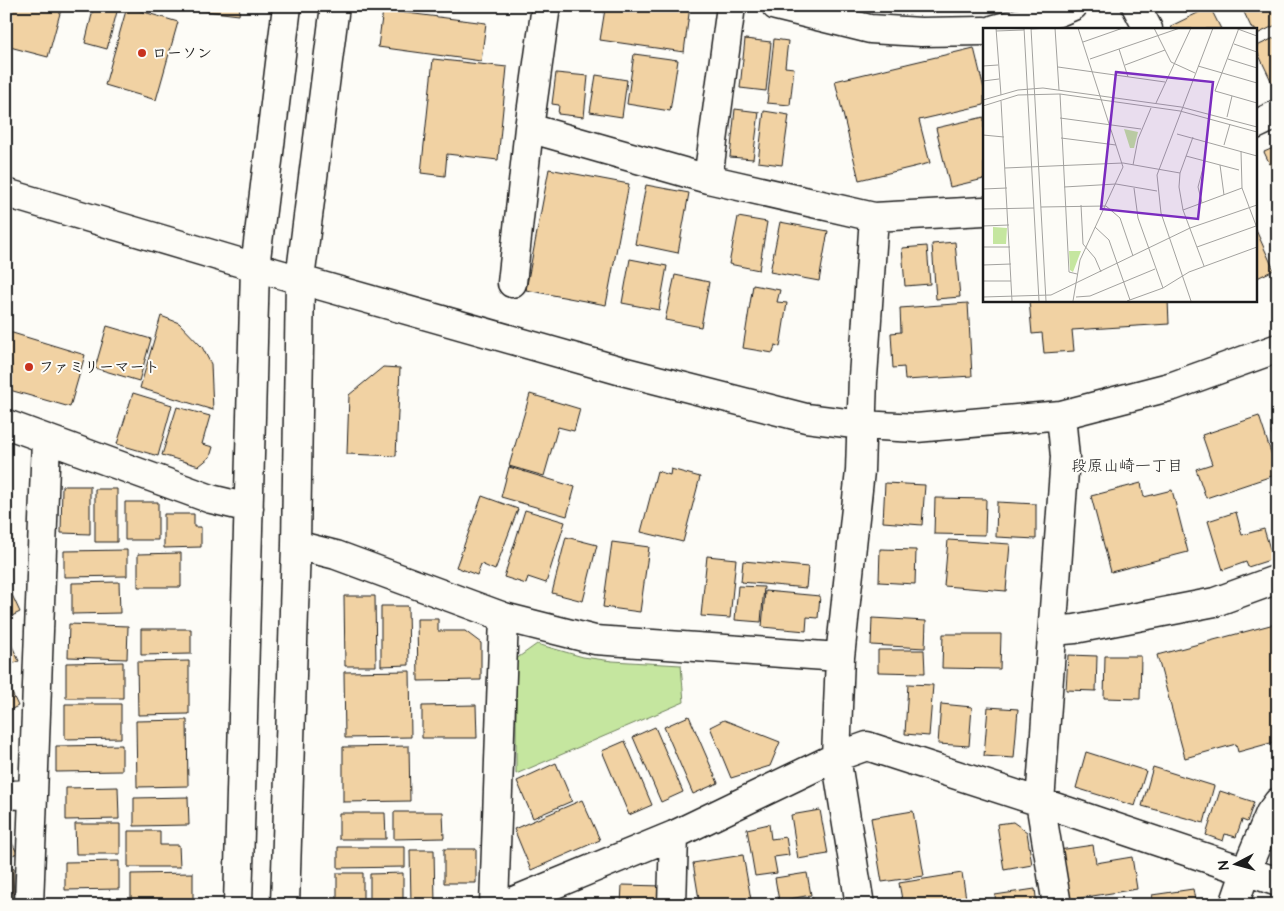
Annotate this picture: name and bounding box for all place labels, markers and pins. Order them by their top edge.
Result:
place label: ローソン [152,43,212,64]
marker: ローソン [136,47,148,59]
place label: ファミリーマート [39,357,160,378]
marker: ファミリーマート [23,361,35,373]

